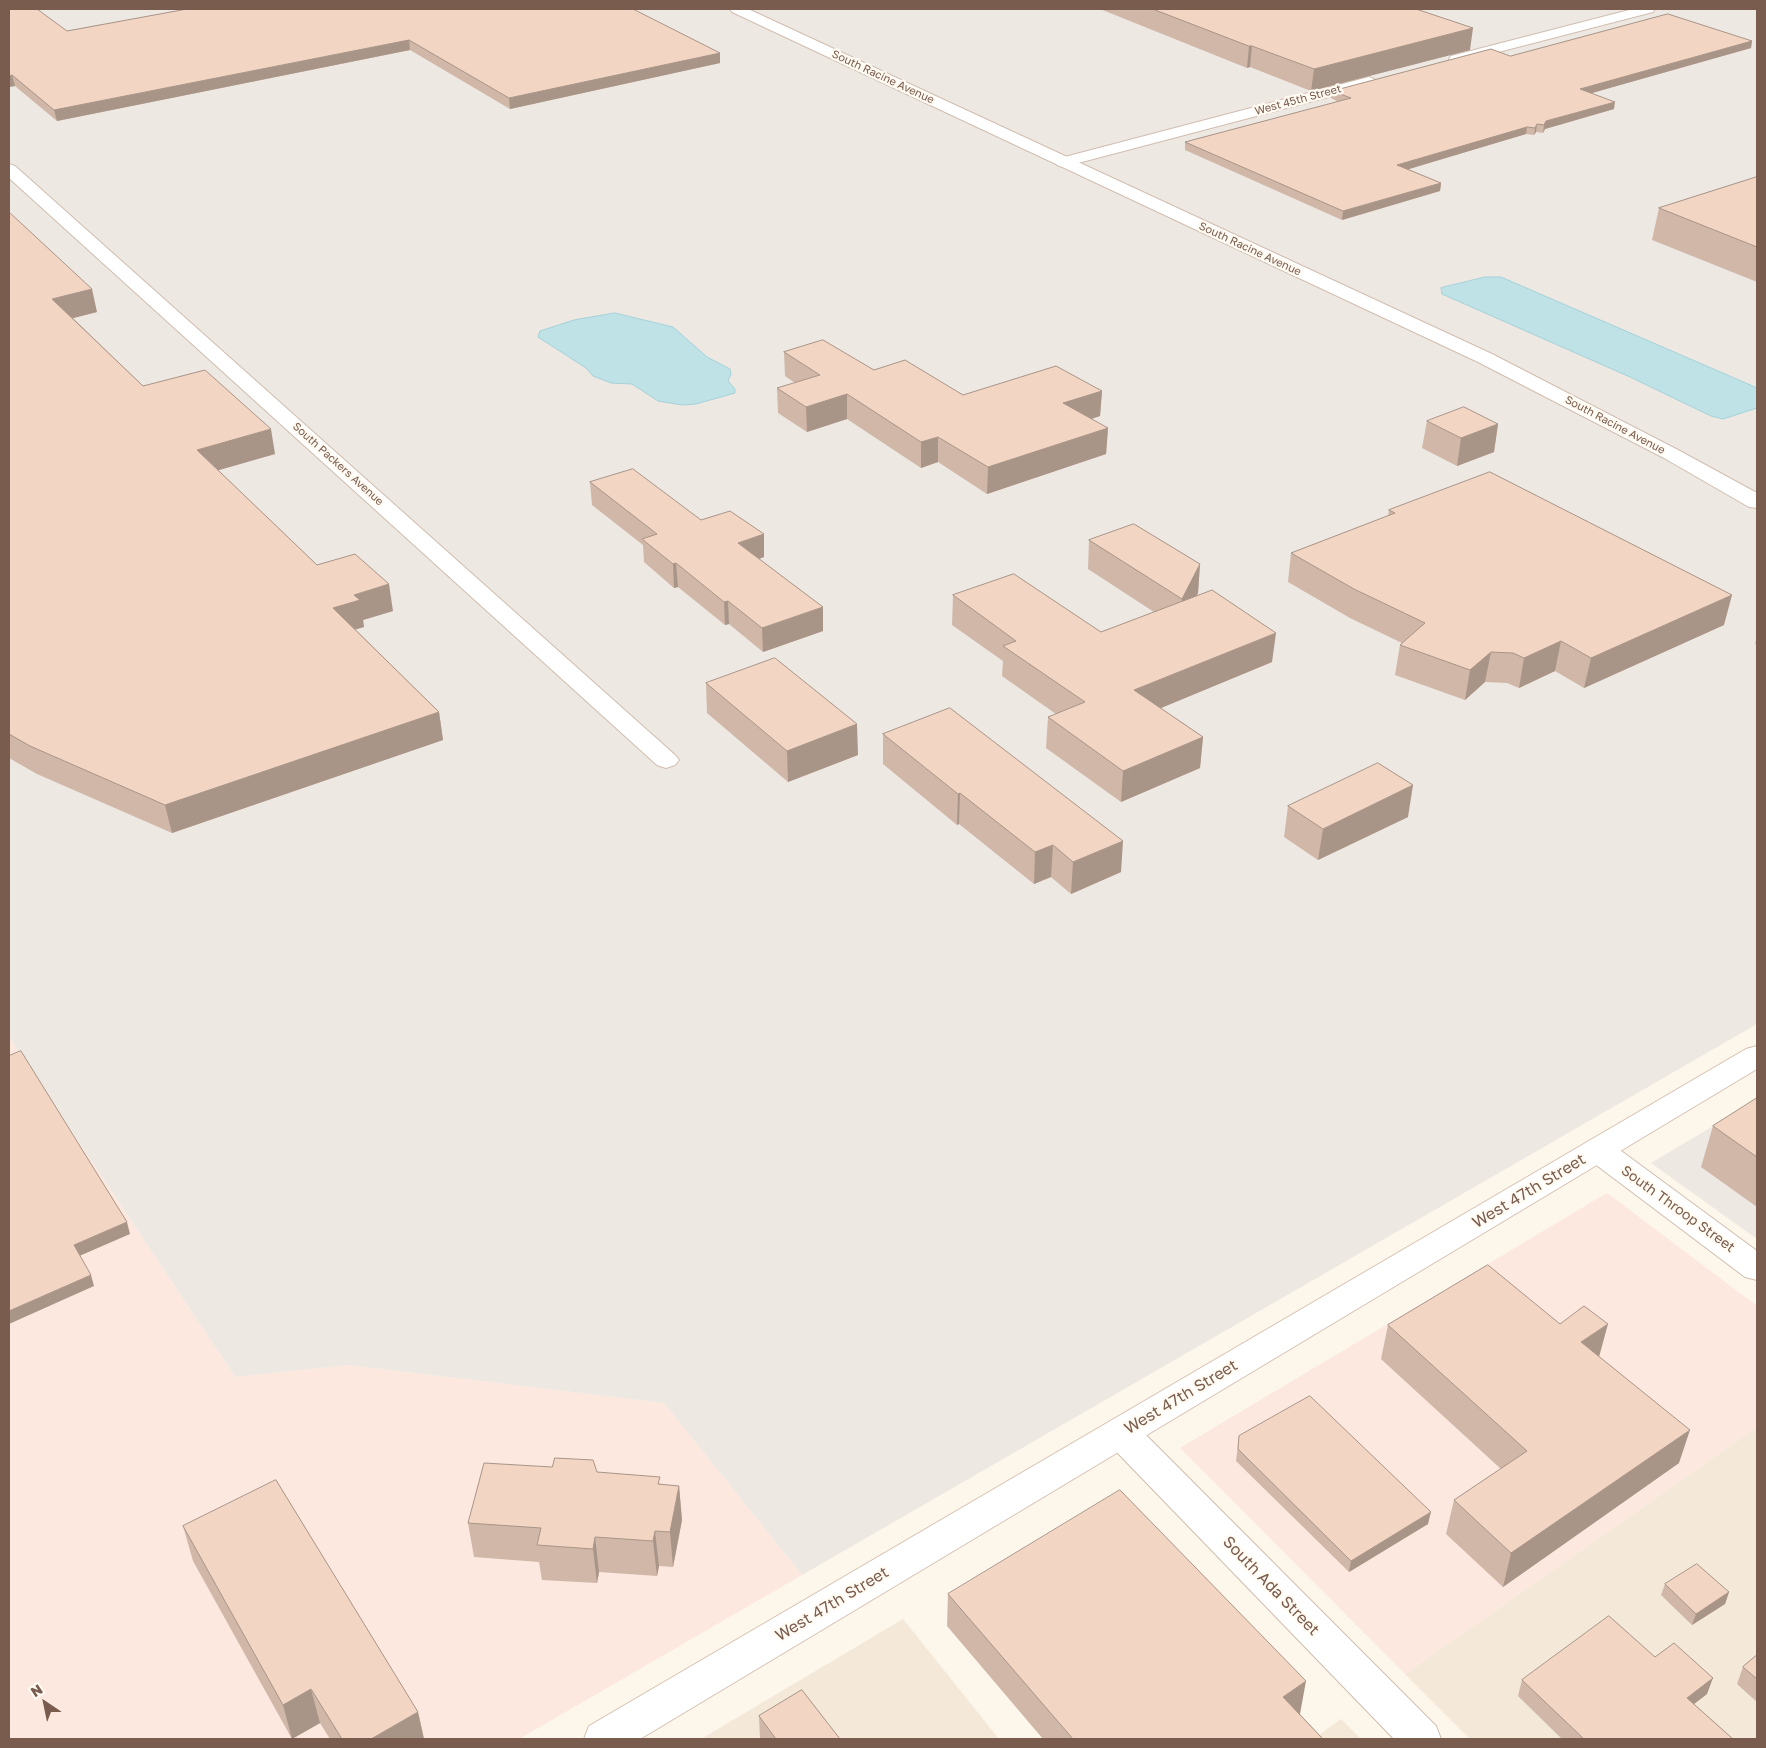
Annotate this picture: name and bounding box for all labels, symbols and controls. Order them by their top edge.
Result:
street label: South Racine Avenue [830,47,936,107]
street label: West 45th Street [1253,82,1343,118]
street label: South Racine Avenue [1197,219,1303,279]
street label: South Racine Avenue [1563,393,1667,457]
street label: South Packers Avenue [290,420,386,508]
street label: West 47th Street [1469,1150,1589,1232]
street label: South Throop Street [1618,1162,1738,1256]
street label: West 47th Street [1121,1356,1241,1438]
street label: South Ada Street [1219,1532,1323,1640]
street label: West 47th Street [772,1563,892,1645]
north arrow [20,1678,70,1728]
text: N [27,1680,45,1700]

